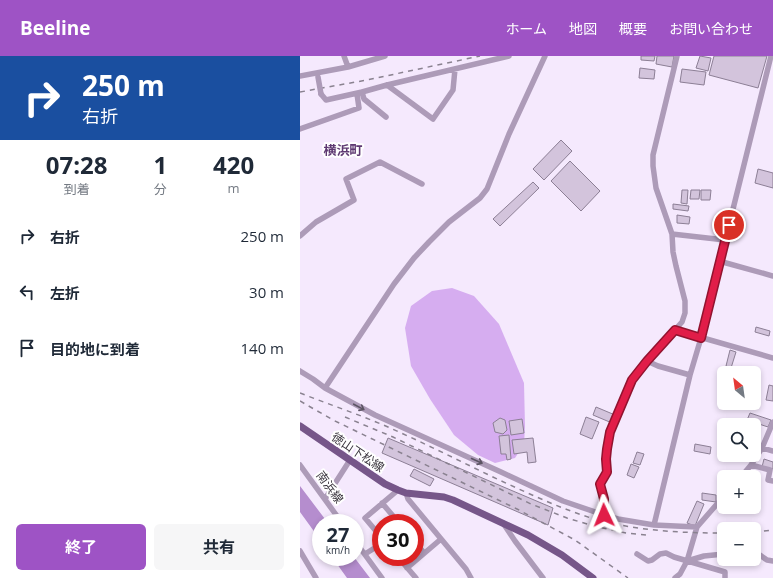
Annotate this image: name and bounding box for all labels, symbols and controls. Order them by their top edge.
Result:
text: Beeline [20,15,91,41]
text: ホーム [505,19,547,38]
text: 地図 [569,19,597,38]
text: 概要 [619,19,647,38]
text: お問い合わせ [669,19,753,38]
text: 250 m [82,66,165,104]
icon: right [16,72,68,124]
text: 右折 [82,104,118,128]
district label: 横浜町 [323,141,363,159]
text: 07:28 [46,148,108,181]
text: 1 [153,148,167,181]
text: 420 [213,148,254,181]
text: m [228,179,240,197]
text: 到着 [64,180,90,198]
text: 分 [154,180,167,198]
pin [712,208,746,242]
icon: arrive [718,214,740,236]
icon: right [16,225,38,247]
text: 250 m [240,226,284,246]
text: 右折 [50,227,80,247]
icon: left [16,281,38,303]
text: 30 m [249,282,284,302]
text: 左折 [50,283,80,303]
icon: arrive [16,337,38,359]
text: 140 m [240,338,284,358]
text: 目的地に到着 [50,339,140,359]
north arrow [717,366,761,410]
map controls [717,366,761,566]
one-way arrow [353,403,365,411]
button: search [717,418,761,462]
street label: 徳山下松線 [328,428,388,476]
one-way arrow [471,458,483,465]
street label: 南浜線 [313,467,347,507]
button: + [717,470,761,514]
position arrow [583,494,625,536]
speed limit sign: 30 [372,514,424,566]
text: 27 [327,521,349,548]
button: − [717,522,761,566]
button: 終了 [16,524,146,570]
button: 共有 [154,524,284,570]
text: km/h [326,543,350,557]

